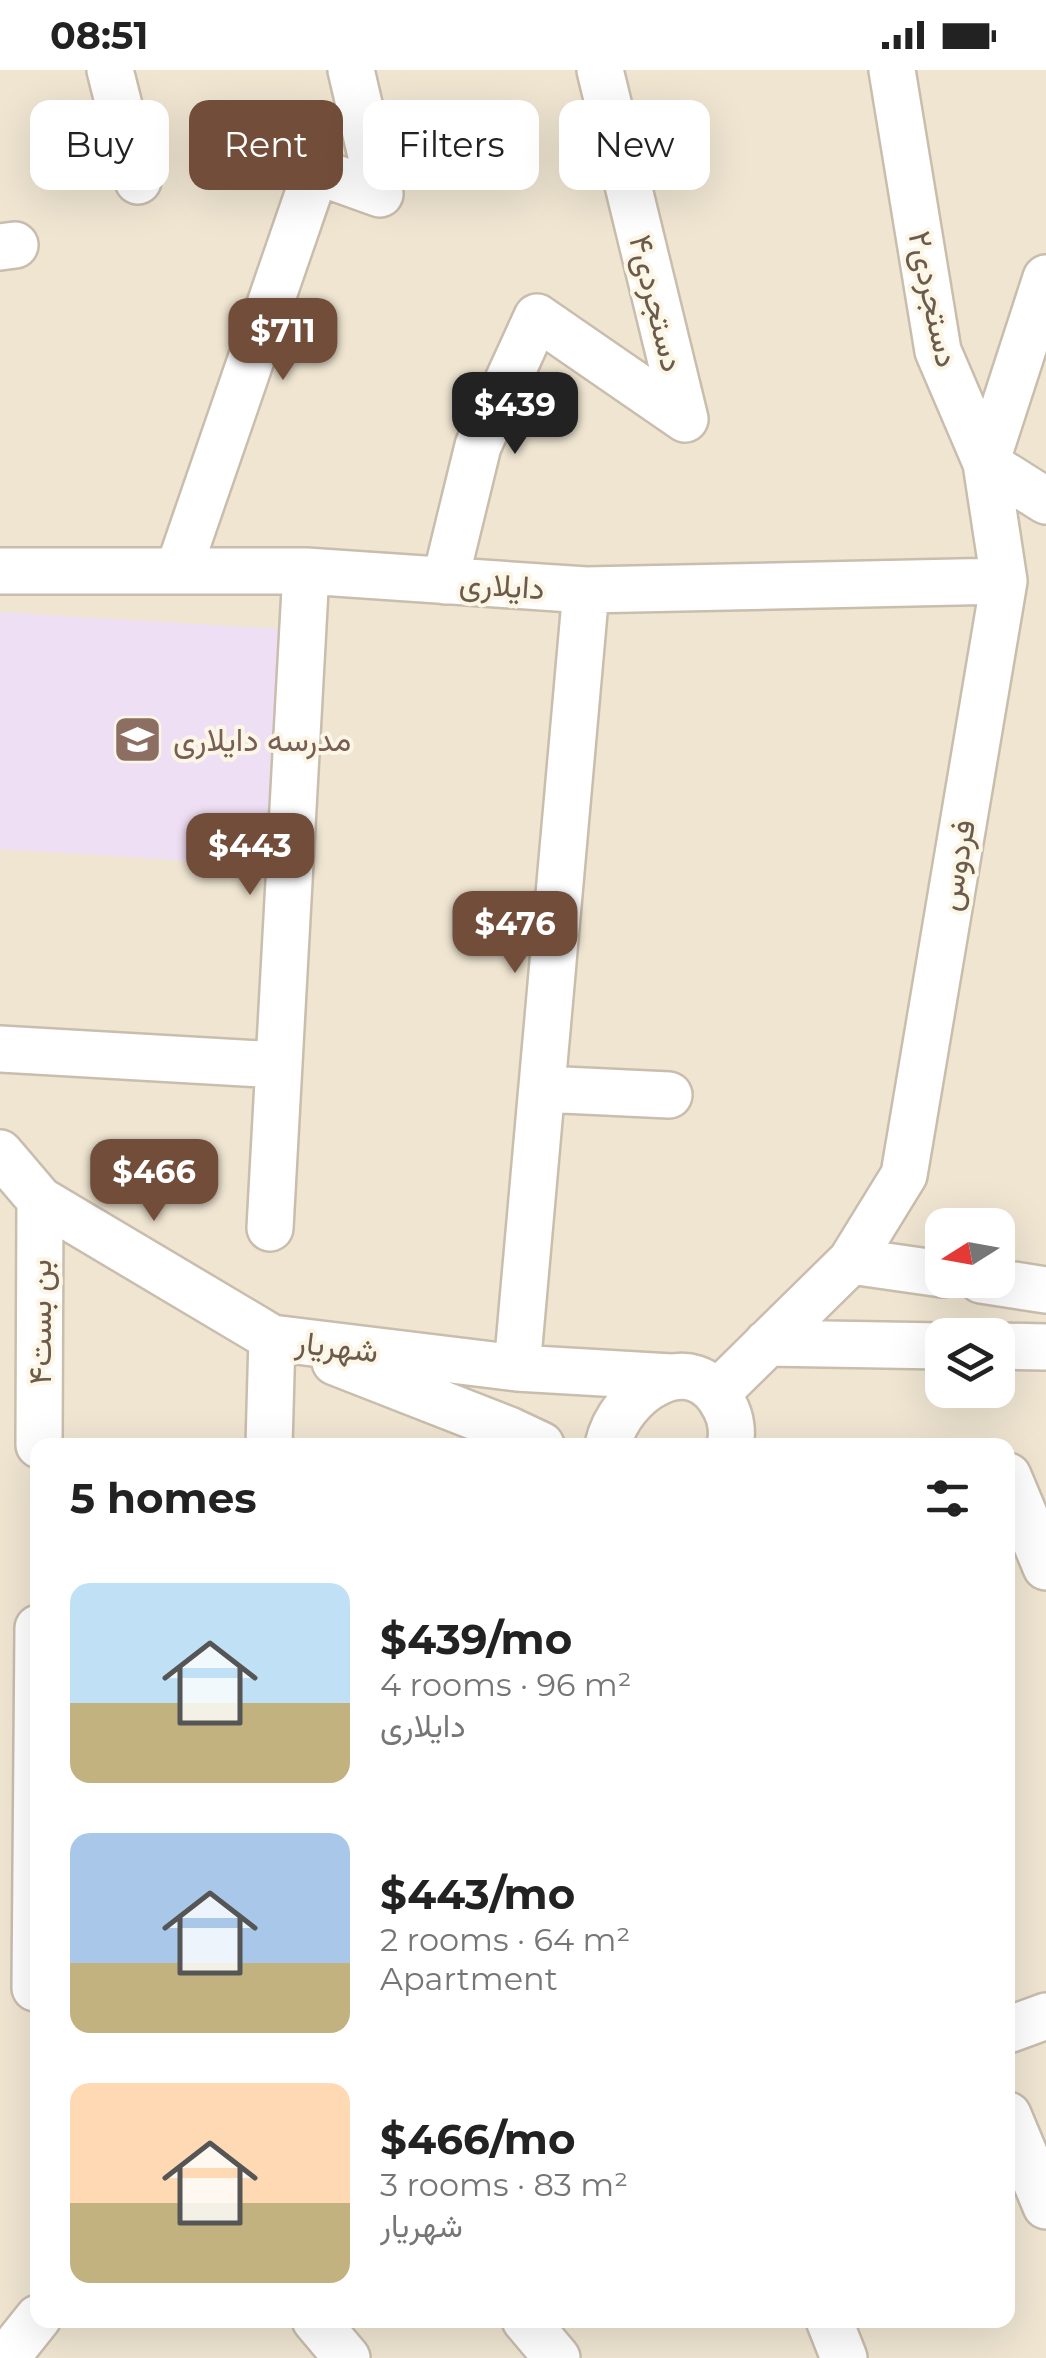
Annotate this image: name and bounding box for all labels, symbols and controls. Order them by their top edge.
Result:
text: 08:51 [50,12,148,59]
chip: Buy [30,100,169,190]
chip: Rent [189,100,343,190]
chip: Filters [363,100,539,190]
chip: New [559,100,710,190]
street label: دستجردی۲ [900,227,967,371]
street label: دستجردی۴ [620,230,693,376]
pin: $711 [224,298,342,383]
text: $711 [250,311,316,350]
pin: $439 [456,372,574,457]
text: $439 [474,385,556,424]
street label: دایلاری [458,563,546,608]
school or university icon: مدرسه دایلاری [112,713,164,765]
place label: مدرسه دایلاری [173,720,351,760]
pin: $443 [191,813,309,898]
street label: فردوس [929,816,984,914]
text: $443 [208,826,292,865]
pin: $476 [456,891,574,976]
text: $476 [474,904,556,943]
pin: $466 [95,1139,213,1224]
text: $466 [112,1152,196,1191]
north arrow [925,1208,1015,1298]
map controls [925,1208,1015,1408]
street label: بن بست۴ [20,1259,59,1385]
button: layers [925,1318,1015,1408]
street label: شهریار [292,1321,380,1371]
icon: filters [920,1471,975,1526]
text: 5 homes [70,1472,257,1524]
text: $439/mo [380,1613,572,1665]
icon: home [150,1623,270,1743]
text: 4 rooms · 96 m² [380,1665,632,1704]
text: دایلاری [380,1706,466,1745]
text: $443/mo [380,1868,575,1920]
icon: home [150,1873,270,1993]
text: 2 rooms · 64 m² [380,1920,630,1959]
text: Apartment [380,1959,558,1998]
text: $466/mo [380,2113,576,2165]
icon: home [150,2123,270,2243]
text: 3 rooms · 83 m² [380,2165,628,2204]
text: شهریار [380,2206,463,2245]

